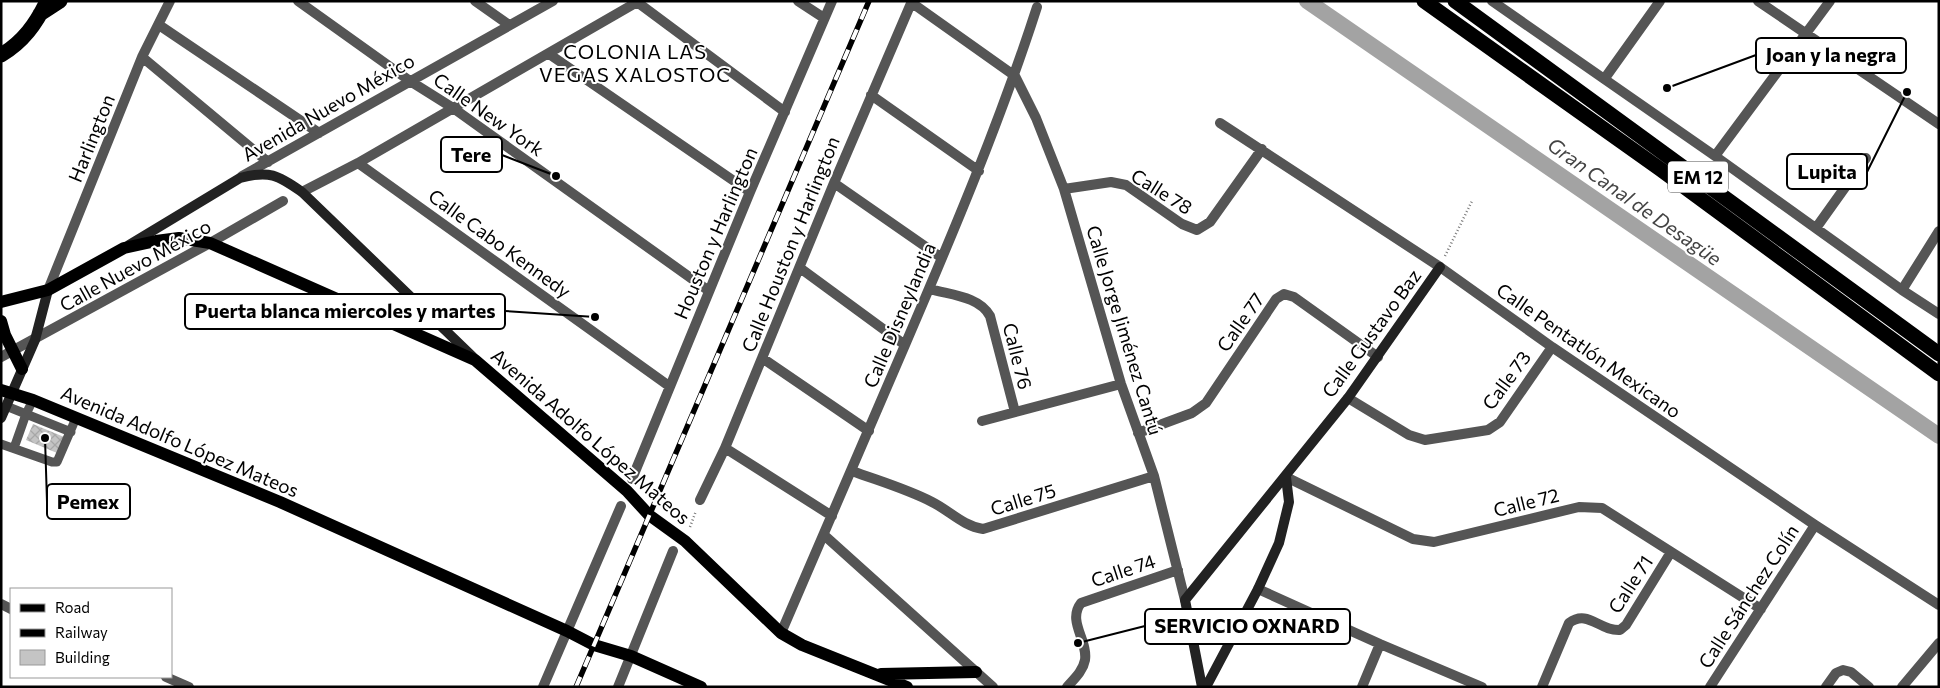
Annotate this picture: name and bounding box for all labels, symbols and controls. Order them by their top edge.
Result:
callout: Joan y la negra [1756,38,1906,73]
district label: COLONIA LAS VEGAS XALOSTOC [539,39,731,86]
text: Joan y la negra [1766,42,1896,66]
street label: Avenida Nuevo México [238,48,418,166]
street label: Calle New York [430,68,548,160]
street label: Harlington [63,91,119,185]
water label: Gran Canal de Desagüe [1544,132,1727,270]
street label: Calle Houston y Harlington [736,133,844,355]
callout: Tere [441,137,502,172]
text: Tere [451,142,491,166]
street label: Houston y Harlington [668,144,762,322]
callout: Lupita [1787,154,1867,189]
text: Lupita [1797,159,1857,183]
road number: EM 12 [1668,162,1728,192]
street label: Calle 78 [1127,163,1197,219]
street label: Calle Cabo Kennedy [424,184,576,302]
street label: Calle Nuevo México [55,214,215,316]
street label: Calle Jorge Jiménez Cantú [1082,223,1168,437]
street label: Calle Disneylandia [858,239,940,391]
street label: Calle Gustavo Baz [1317,264,1425,402]
street label: Calle Pentatlón Mexicano [1492,278,1686,422]
street label: Calle 77 [1212,288,1268,356]
callout: Puerta blanca miercoles y martes [185,294,505,329]
text: Puerta blanca miercoles y martes [195,298,495,322]
street label: Calle 76 [999,320,1037,392]
street label: Avenida Adolfo López Mateos [487,343,695,529]
street label: Calle 73 [1477,346,1535,414]
street label: Avenida Adolfo López Mateos [58,380,302,502]
street label: Calle 75 [988,478,1058,520]
street label: Calle 72 [1491,483,1561,521]
callout: Pemex [47,484,130,519]
text: Pemex [57,489,120,513]
street label: Calle Sánchez Colín [1693,520,1803,672]
street label: Calle 74 [1088,549,1158,591]
street label: Calle 71 [1603,551,1657,617]
legend [10,588,172,678]
text: Road [55,598,90,616]
callout: SERVICIO OXNARD [1145,609,1350,644]
text: SERVICIO OXNARD [1154,613,1340,637]
text: Railway [55,623,108,641]
text: Building [55,648,110,666]

